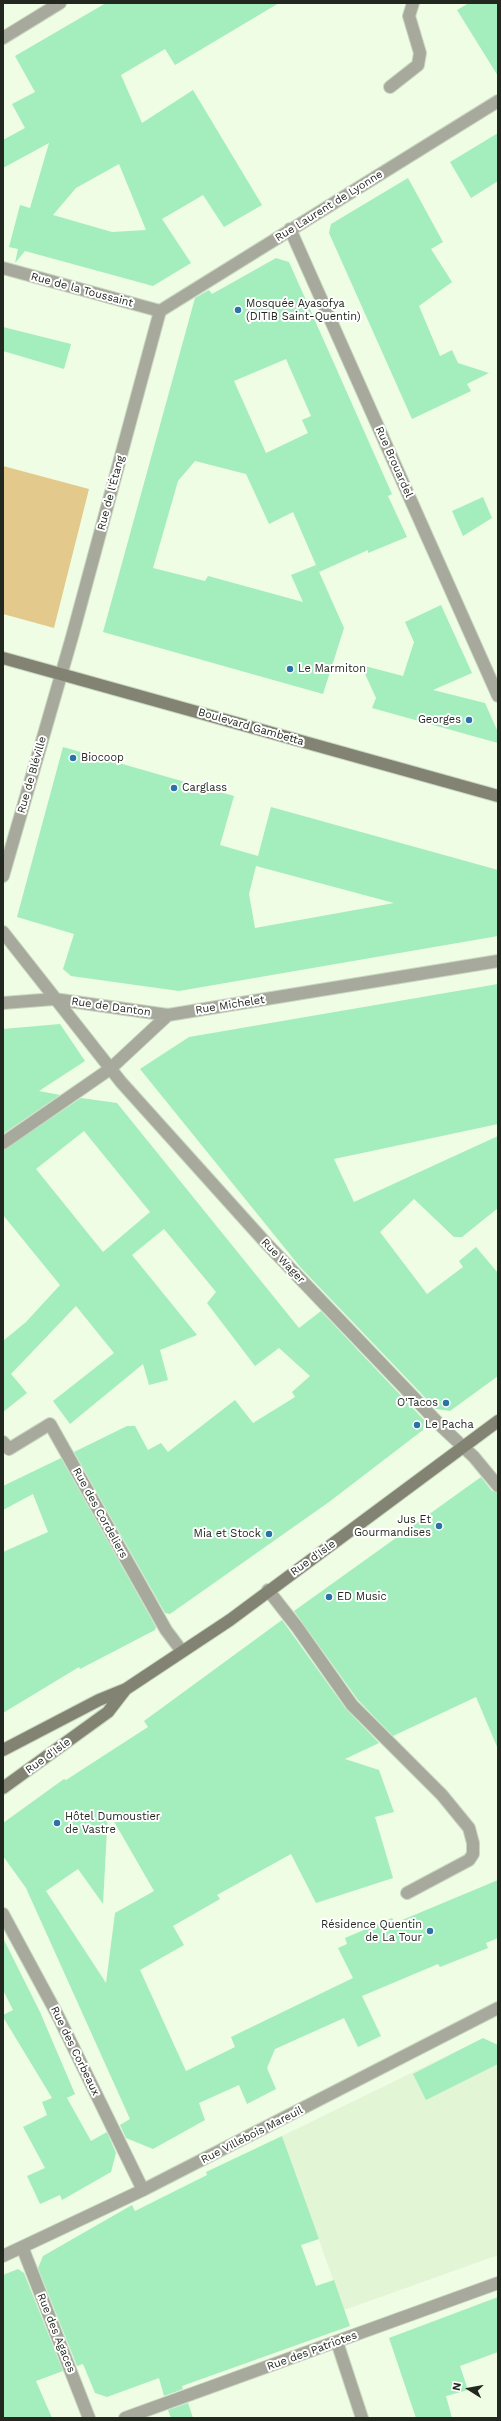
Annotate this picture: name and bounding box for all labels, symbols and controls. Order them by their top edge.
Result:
street label: Rue Laurent de Lyonne [273,167,385,245]
street label: Rue de la Toussaint [29,270,135,310]
place label: Mosquée Ayasofya (DITIB Saint-Quentin) [246,297,360,323]
marker: Mosquée Ayasofya (DITIB Saint-Quentin) [233,305,243,315]
street label: Rue Brouardel [372,425,416,499]
street label: Rue de l'Étang [95,454,127,532]
place label: Le Marmiton [298,662,366,676]
marker: Le Marmiton [285,664,295,674]
street label: Boulevard Gambetta [197,706,305,748]
place label: Georges [418,713,461,727]
marker: Georges [464,715,474,725]
street label: Rue de Bléville [15,735,49,815]
place label: Biocoop [81,751,124,765]
marker: Biocoop [68,753,78,763]
place label: Carglass [182,781,227,795]
marker: Carglass [169,783,179,793]
street label: Rue Michelet [194,993,266,1017]
street label: Rue de Danton [70,995,152,1019]
street label: Rue Wager [258,1236,308,1286]
place label: O'Tacos [397,1396,438,1410]
marker: O'Tacos [441,1398,451,1408]
place label: Le Pacha [425,1418,474,1432]
marker: Le Pacha [412,1420,422,1430]
street label: Rue des Cordeliers [70,1466,130,1560]
place label: Jus Et Gourmandises [354,1513,431,1539]
marker: Jus Et Gourmandises [434,1521,444,1531]
place label: Mia et Stock [194,1527,261,1541]
marker: Mia et Stock [264,1529,274,1539]
street label: Rue d'Isle [288,1537,338,1579]
place label: ED Music [337,1590,387,1604]
marker: ED Music [324,1592,334,1602]
street label: Rue d'Isle [23,1735,73,1777]
place label: Hôtel Dumoustier de Vastre [65,1810,160,1836]
marker: Hôtel Dumoustier de Vastre [52,1818,62,1828]
place label: Résidence Quentin de La Tour [321,1918,422,1944]
marker: Résidence Quentin de La Tour [425,1926,435,1936]
street label: Rue des Corbeaux [48,2004,102,2098]
street label: Rue Villebois Mareuil [199,2104,305,2166]
street label: Rue des Agaces [34,2291,78,2375]
street label: Rue des Patriotes [265,2329,359,2373]
north arrow [449,2369,489,2409]
text: N [450,2381,464,2392]

